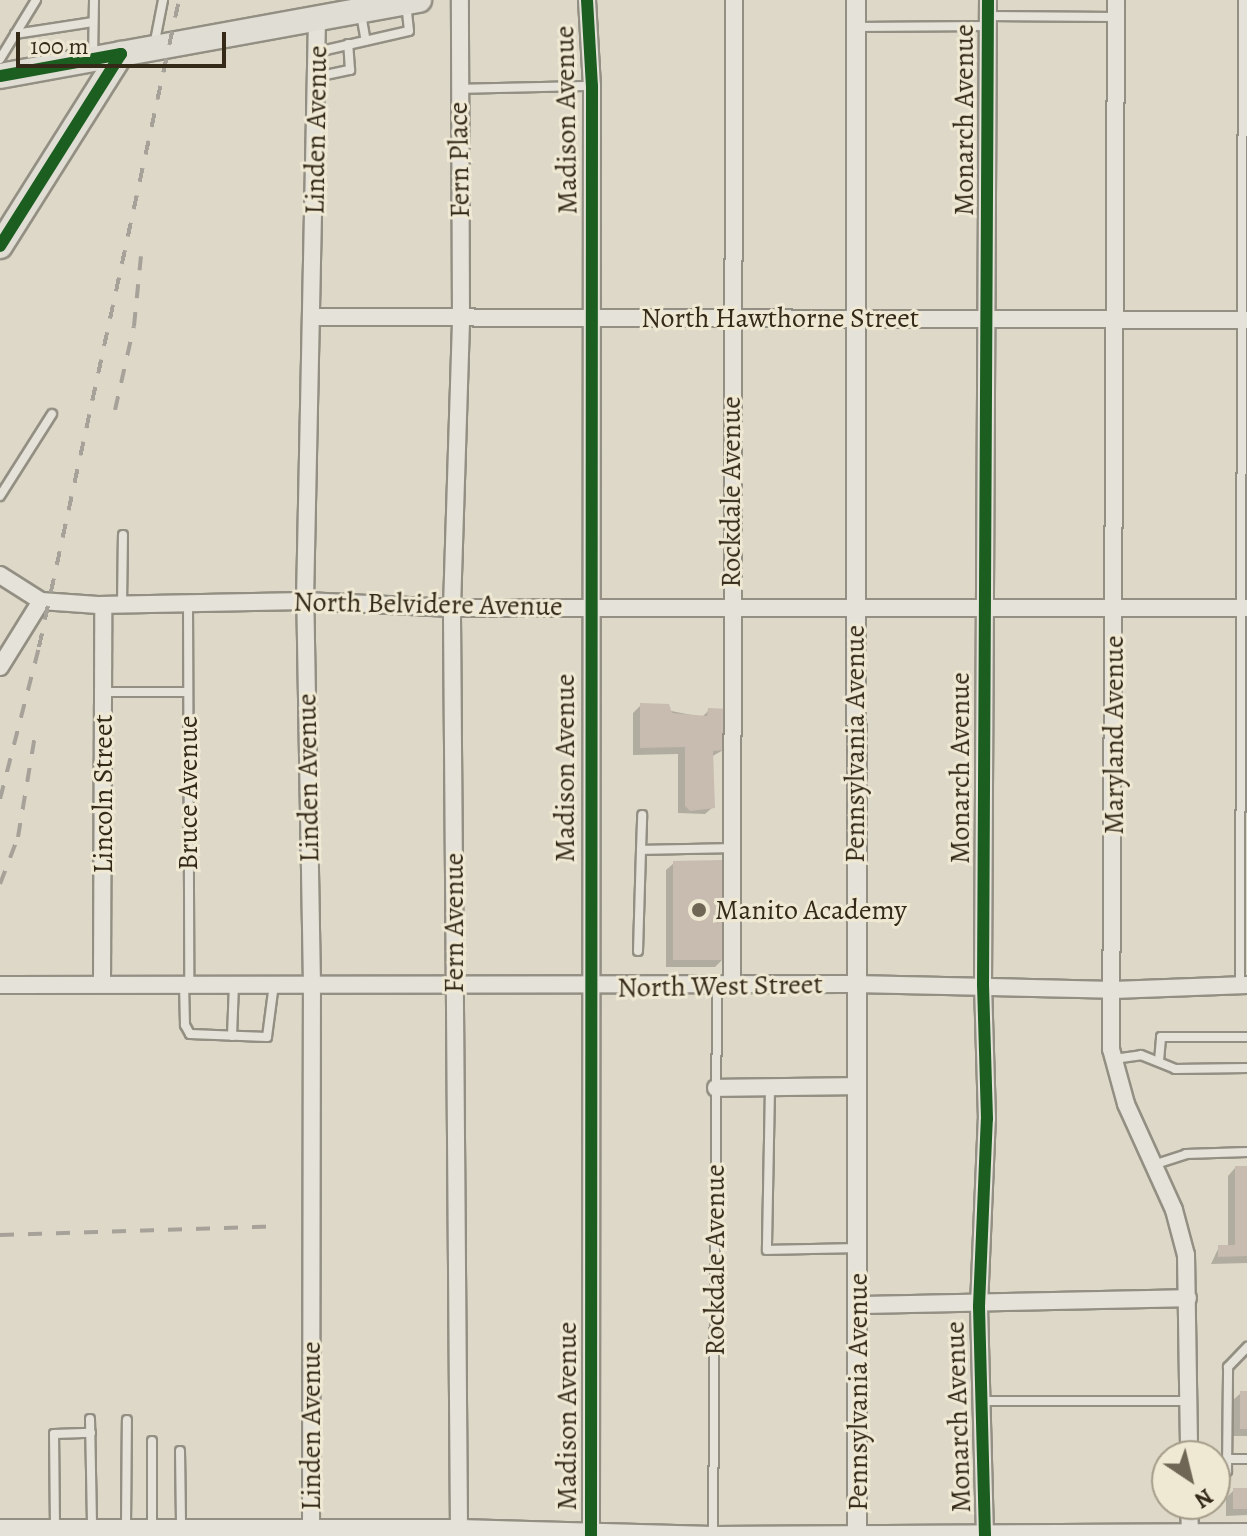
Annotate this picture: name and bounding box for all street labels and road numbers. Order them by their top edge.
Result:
street label: Monarch Avenue [947,24,981,216]
street label: Madison Avenue [548,25,584,215]
street label: Linden Avenue [298,45,334,215]
street label: Fern Place [441,101,477,219]
street label: North Hawthorne Street [641,301,919,335]
street label: Rockdale Avenue [714,396,748,588]
street label: North Belvidere Avenue [293,585,563,623]
street label: Pennsylvania Avenue [838,625,872,863]
street label: Maryland Avenue [1097,635,1131,835]
street label: Monarch Avenue [943,672,977,864]
street label: Madison Avenue [548,674,582,862]
street label: Linden Avenue [290,693,326,863]
street label: Lincoln Street [86,714,120,874]
street label: Bruce Avenue [171,715,205,871]
street label: Fern Avenue [437,853,471,993]
street label: North West Street [617,967,823,1005]
street label: Rockdale Avenue [698,1164,732,1356]
street label: Pennsylvania Avenue [841,1273,875,1511]
street label: Monarch Avenue [938,1321,978,1513]
street label: Madison Avenue [550,1322,584,1510]
street label: Linden Avenue [294,1341,328,1511]

